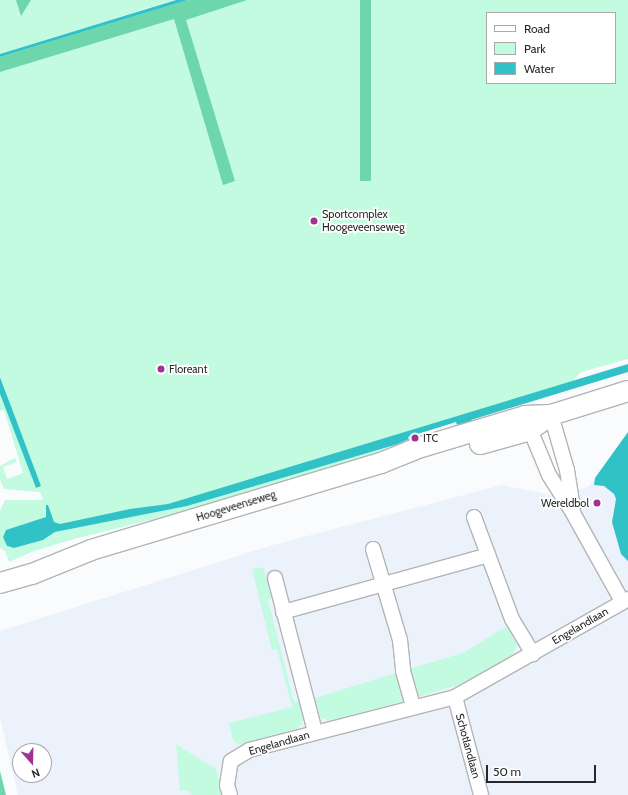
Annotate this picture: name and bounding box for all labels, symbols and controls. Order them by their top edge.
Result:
legend [486,12,616,84]
text: Road [524,21,550,36]
text: Park [524,41,546,56]
text: Water [524,61,554,76]
place label: Sportcomplex Hoogeveenseweg [322,208,405,234]
marker: Sportcomplex Hoogeveenseweg [309,216,319,226]
place label: Floreant [169,362,207,376]
marker: Floreant [156,364,166,374]
place label: ITC [423,431,438,445]
marker: ITC [410,433,420,443]
street label: Hoogeveenseweg [195,488,277,524]
place label: Wereldbol [541,496,589,510]
marker: Wereldbol [592,498,602,508]
street label: Engelandlaan [550,605,610,647]
street label: Schotlandlaan [453,712,483,780]
street label: Engelandlaan [247,728,311,758]
north arrow [12,743,52,783]
scale bar [488,757,598,783]
text: 50 m [493,764,521,779]
text: N [30,765,42,781]

